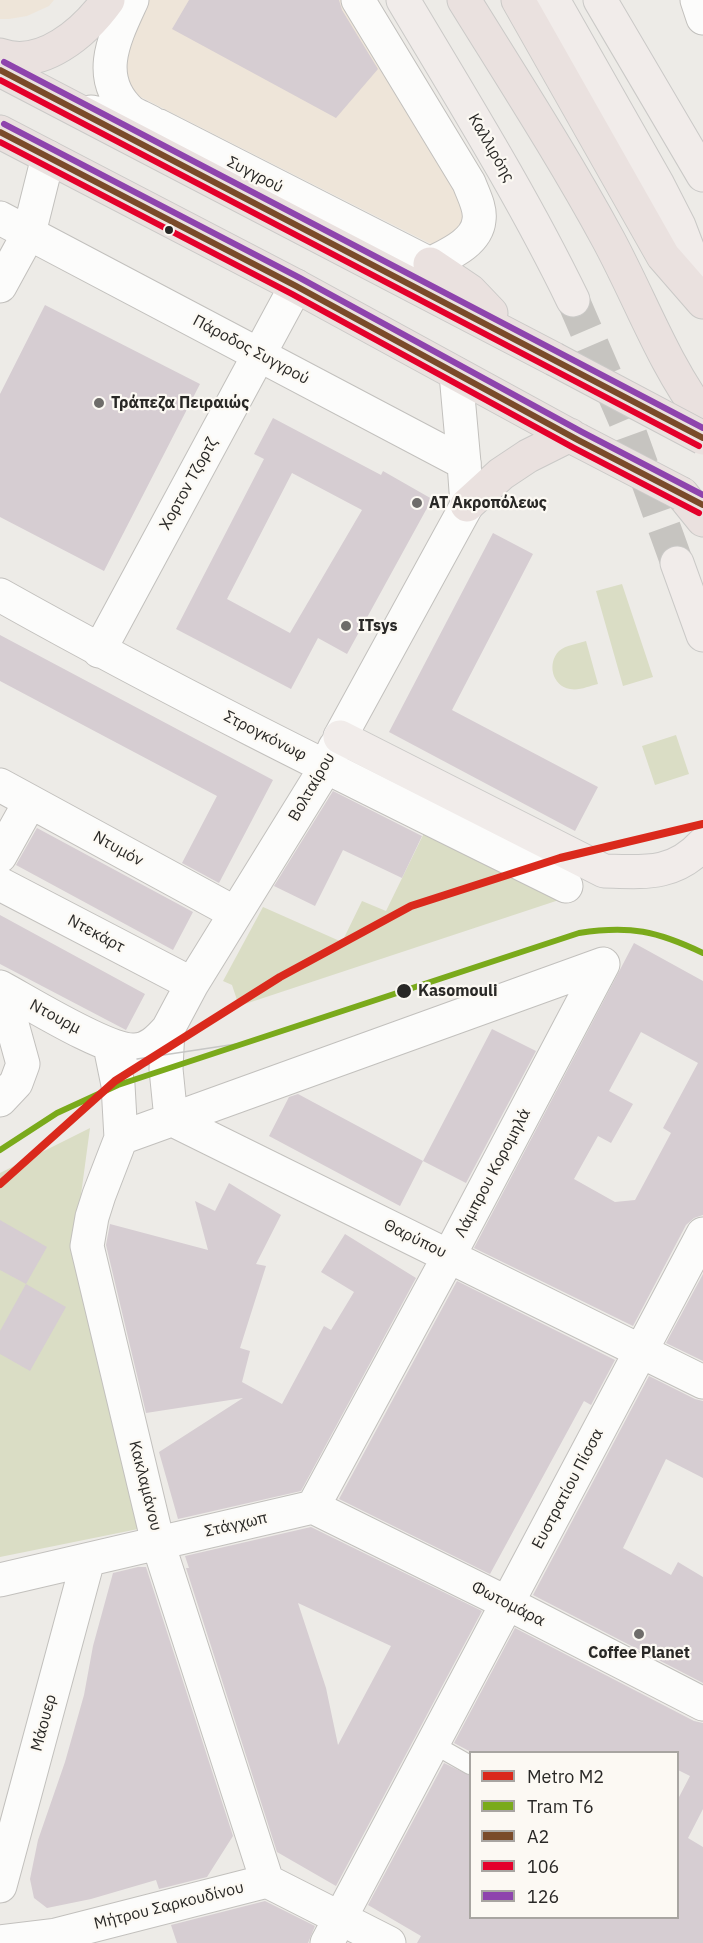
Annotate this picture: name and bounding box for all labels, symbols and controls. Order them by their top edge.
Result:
street label: Καλλιρόης [464,110,518,186]
street label: Συγγρού [224,153,286,197]
unlabelled marker [163,224,175,236]
street label: Πάροδος Συγγρού [189,311,313,389]
place label: Τράπεζα Πειραιώς [111,393,249,413]
marker: Τράπεζα Πειραιώς [92,396,106,410]
street label: Χορτον Τζορτζ [156,435,222,533]
place label: ΑΤ Ακροπόλεως [429,493,547,513]
marker: ΑΤ Ακροπόλεως [410,496,424,510]
place label: ITsys [358,616,397,636]
marker: ITsys [339,619,353,633]
street label: Στρογκόνωφ [220,707,310,765]
street label: Βολταίρου [285,749,339,825]
street label: Ντυμόν [90,827,146,871]
street label: Ντεκάρτ [64,911,128,957]
place label: Kasomouli [418,981,497,1001]
marker: Kasomouli [395,982,413,1000]
street label: Ντουρμ [26,996,84,1038]
street label: Λάμπρου Κορομηλά [451,1105,535,1241]
street label: Θαρύπου [380,1216,450,1262]
street label: Ευστρατίου Πίσσα [528,1426,608,1552]
street label: Κακλαμάνου [125,1439,165,1533]
street label: Στάγχωπ [203,1508,269,1542]
street label: Φωτομάρα [468,1577,548,1631]
marker: Coffee Planet [632,1627,646,1641]
place label: Coffee Planet [588,1643,690,1663]
street label: Μάουερ [27,1692,61,1754]
legend [469,1751,679,1919]
text: Metro Μ2 [527,1765,604,1788]
text: Tram Τ6 [527,1795,594,1818]
text: Α2 [527,1825,549,1848]
text: 106 [527,1855,559,1878]
street label: Μήτρου Σαρκουδίνου [92,1878,246,1934]
text: 126 [527,1885,559,1908]

